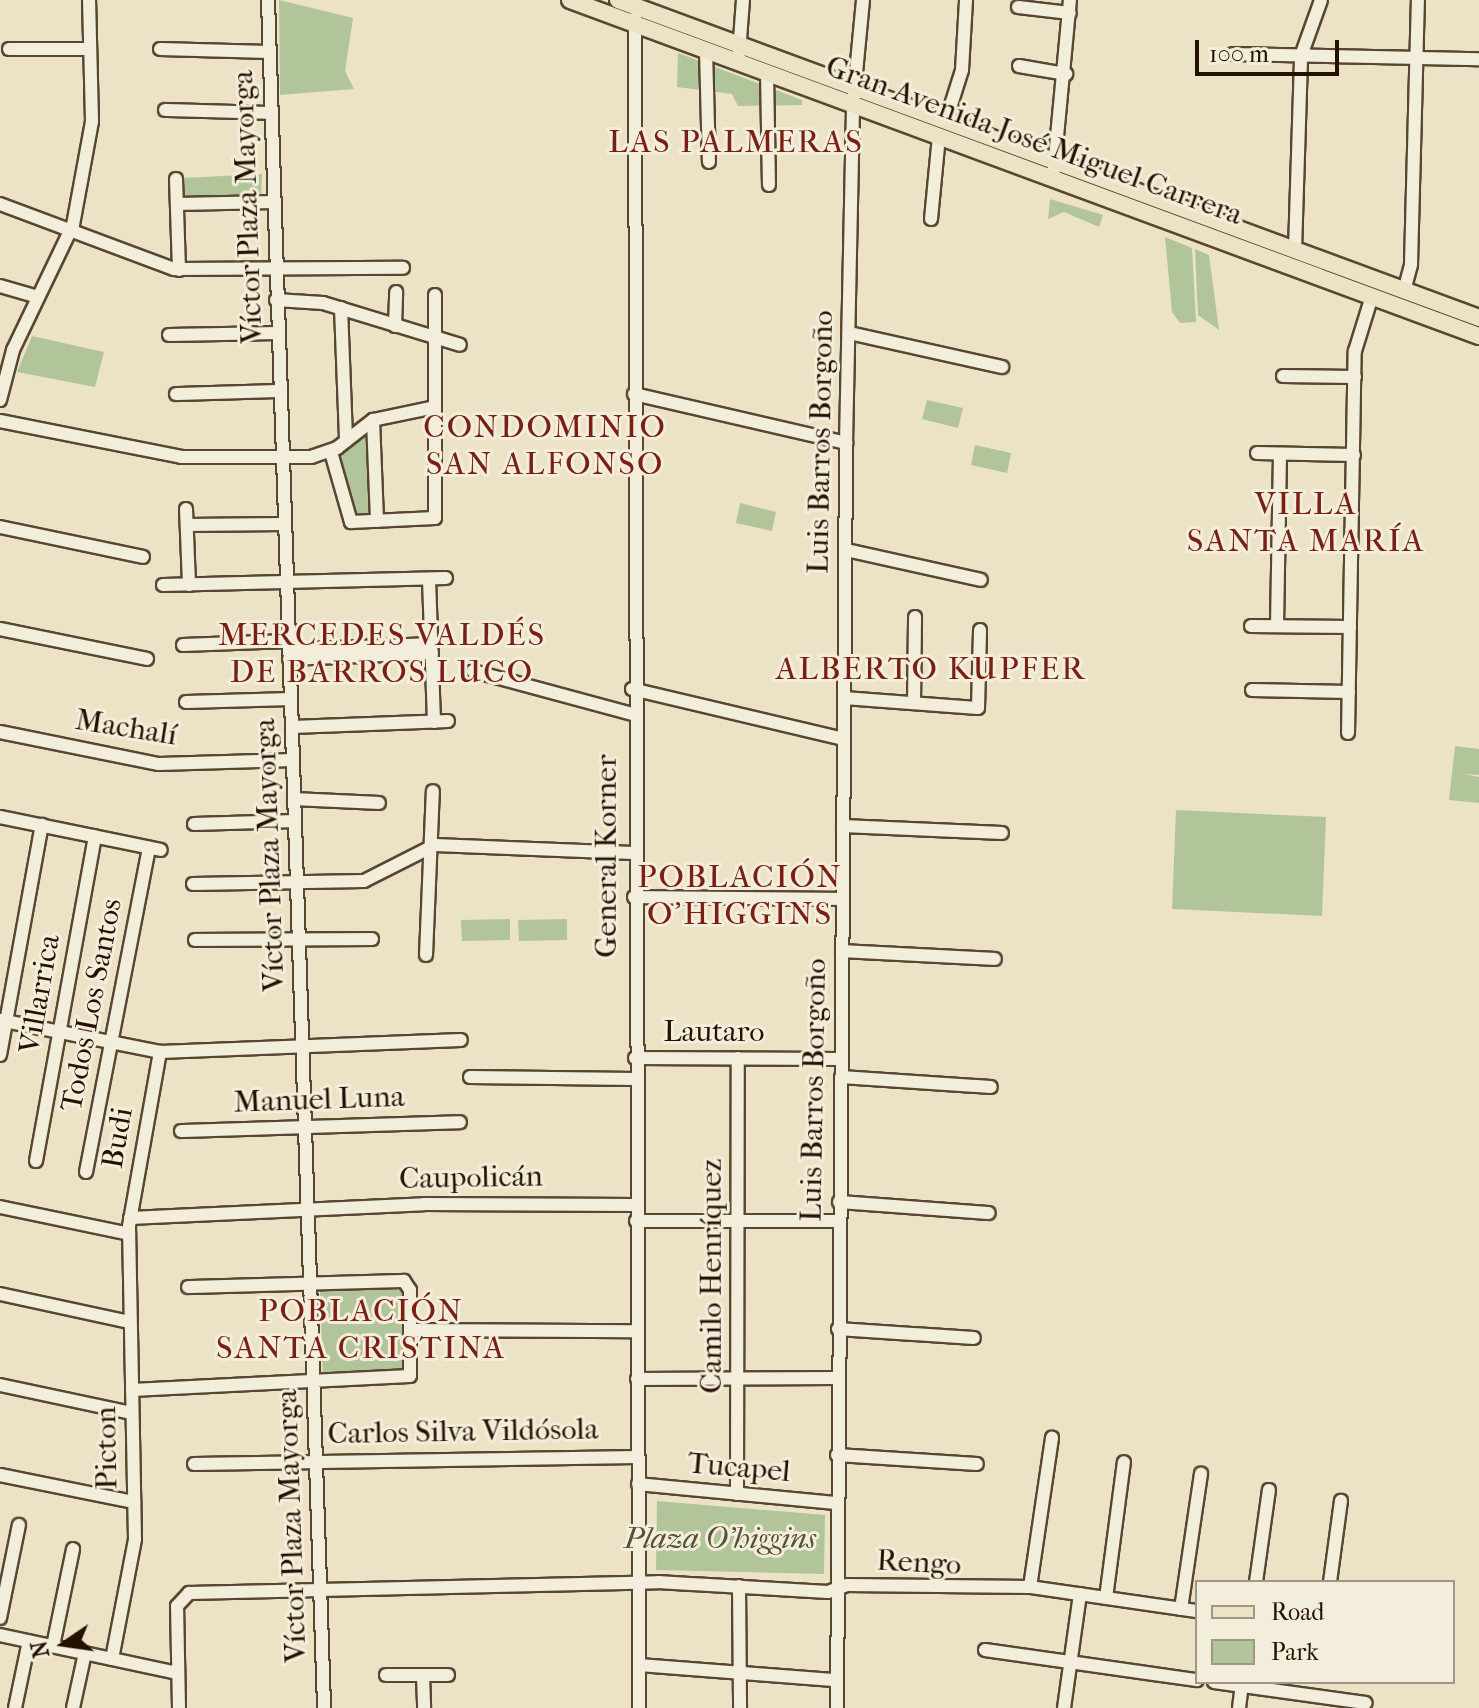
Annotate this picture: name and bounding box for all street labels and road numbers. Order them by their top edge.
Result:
street label: Gran Avenida José Miguel Carrera [821,49,1247,233]
street label: Víctor Plaza Mayorga [225,70,271,344]
street label: Luis Barros Borgoño [801,310,841,574]
street label: Machalí [73,702,179,754]
street label: Víctor Plaza Mayorga [247,718,293,992]
street label: General Korner [589,754,625,958]
street label: Todos Los Santos [54,895,130,1115]
street label: Villarrica [12,932,68,1056]
street label: Luis Barros Borgoño [794,958,834,1222]
street label: Lautaro [663,1014,765,1050]
street label: Manuel Luna [233,1079,405,1121]
street label: Budi [95,1105,141,1171]
street label: Camilo Henríquez [694,1158,730,1394]
street label: Caupolicán [399,1159,543,1197]
street label: Víctor Plaza Mayorga [269,1389,315,1663]
street label: Picton [88,1406,126,1490]
street label: Carlos Silva Vildósola [327,1412,599,1452]
street label: Tucapel [686,1446,792,1490]
street label: Rengo [876,1543,962,1583]

